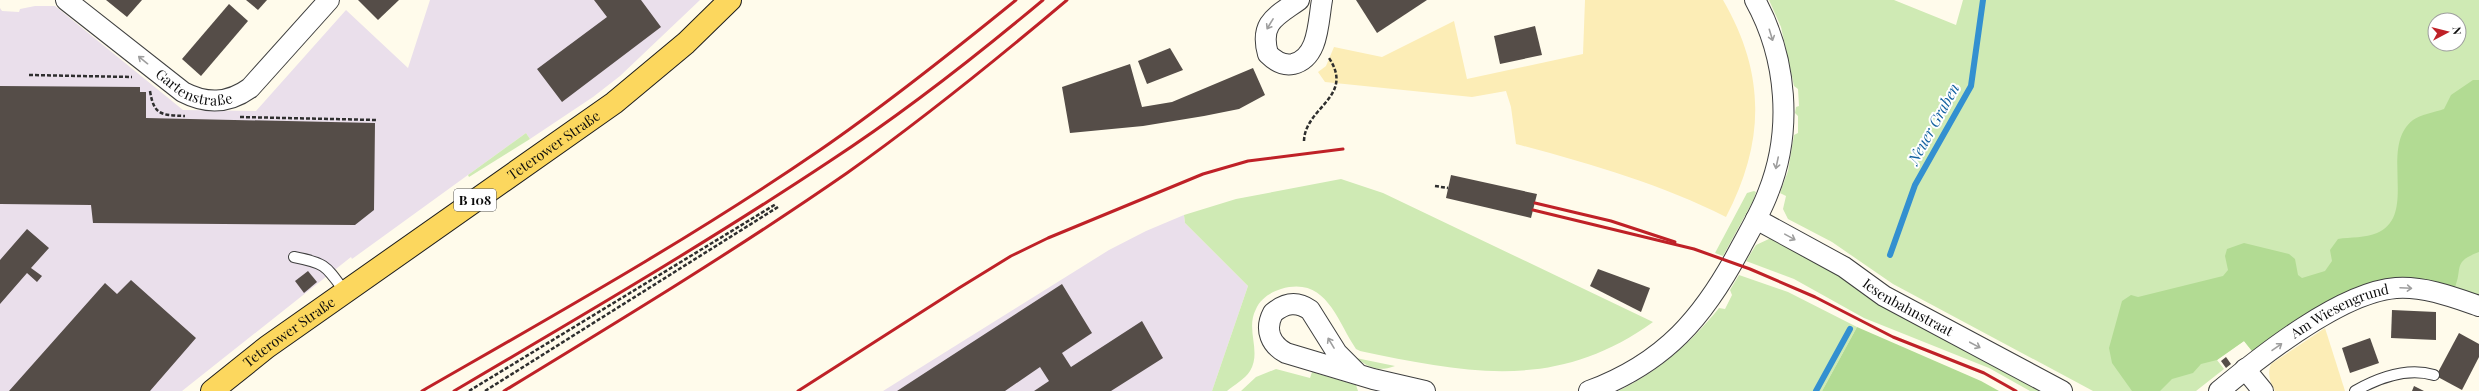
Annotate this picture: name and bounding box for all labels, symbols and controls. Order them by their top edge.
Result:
north arrow [2427,12,2467,52]
one-way arrow [1265,18,1273,30]
text: N [2449,26,2465,36]
one-way arrow [1768,29,1775,42]
one-way arrow [138,56,149,65]
street label: Gartenstraße [152,64,234,110]
water label: Neuer Graben [1902,80,1964,169]
street label: Teterower Straße [503,106,604,184]
one-way arrow [1772,157,1780,170]
road number: B 108 [454,189,496,211]
one-way arrow [1784,234,1796,242]
street label: Iesenbahnstraat [1859,274,1958,341]
street label: Am Wiesengrund [2286,279,2390,343]
one-way arrow [2399,285,2412,292]
street label: Teterower Straße [239,292,338,371]
one-way arrow [1327,337,1335,349]
one-way arrow [1969,342,1981,349]
one-way arrow [2271,343,2282,351]

